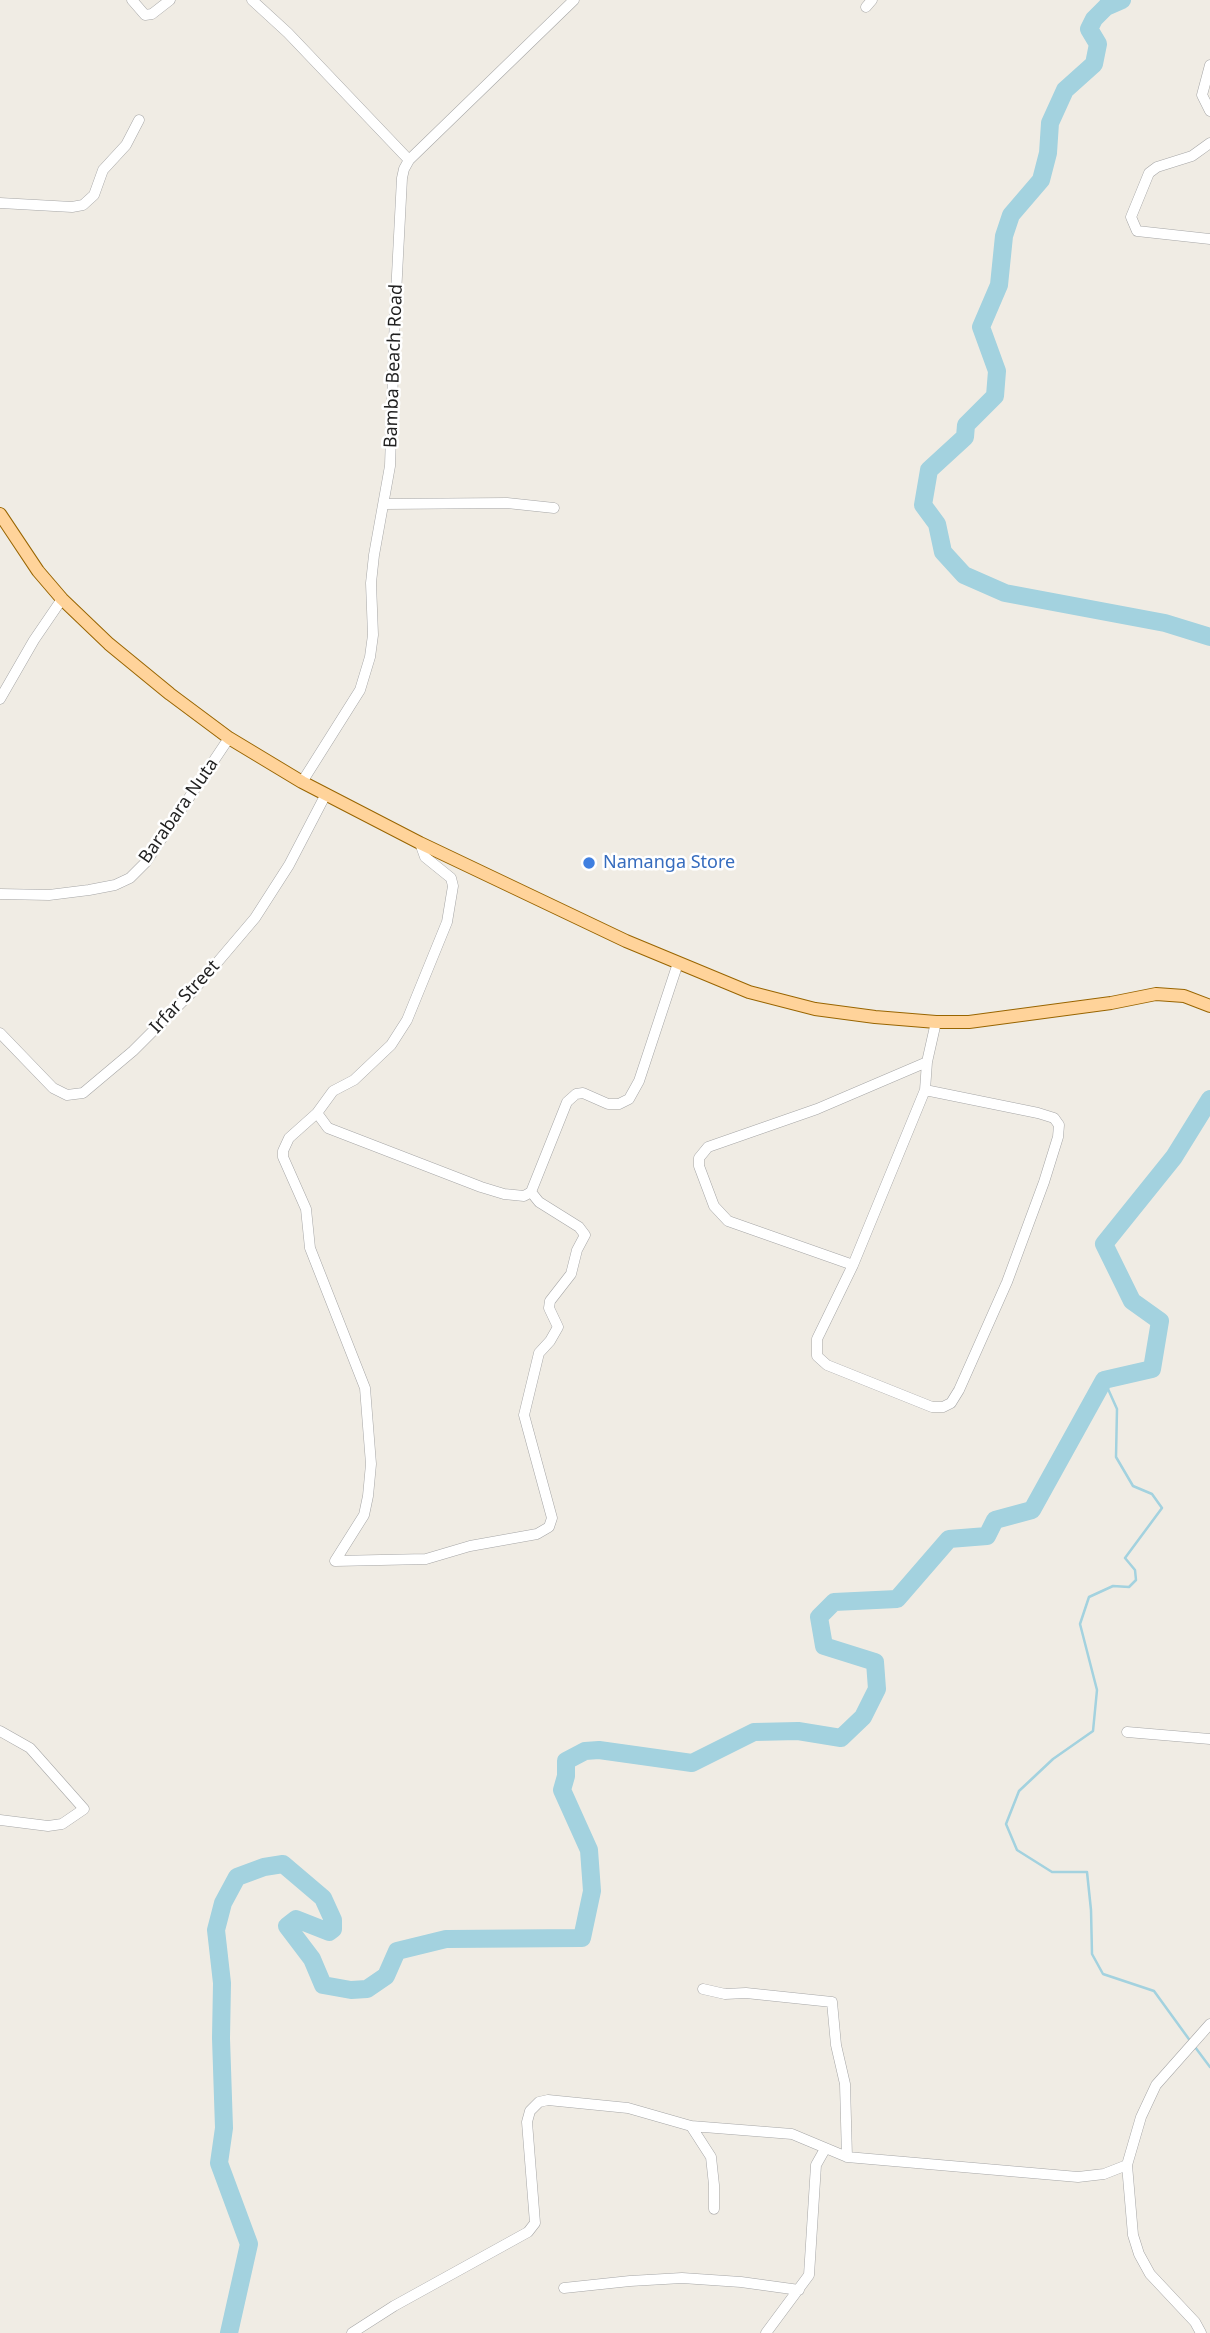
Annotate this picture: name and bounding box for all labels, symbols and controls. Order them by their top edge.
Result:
street label: Bamba Beach Road [380,284,408,448]
street label: Barabara Nuta [135,754,223,868]
place label: Namanga Store [603,852,735,874]
marker: Namanga Store [581,855,597,871]
street label: Irfar Street [146,956,224,1038]

